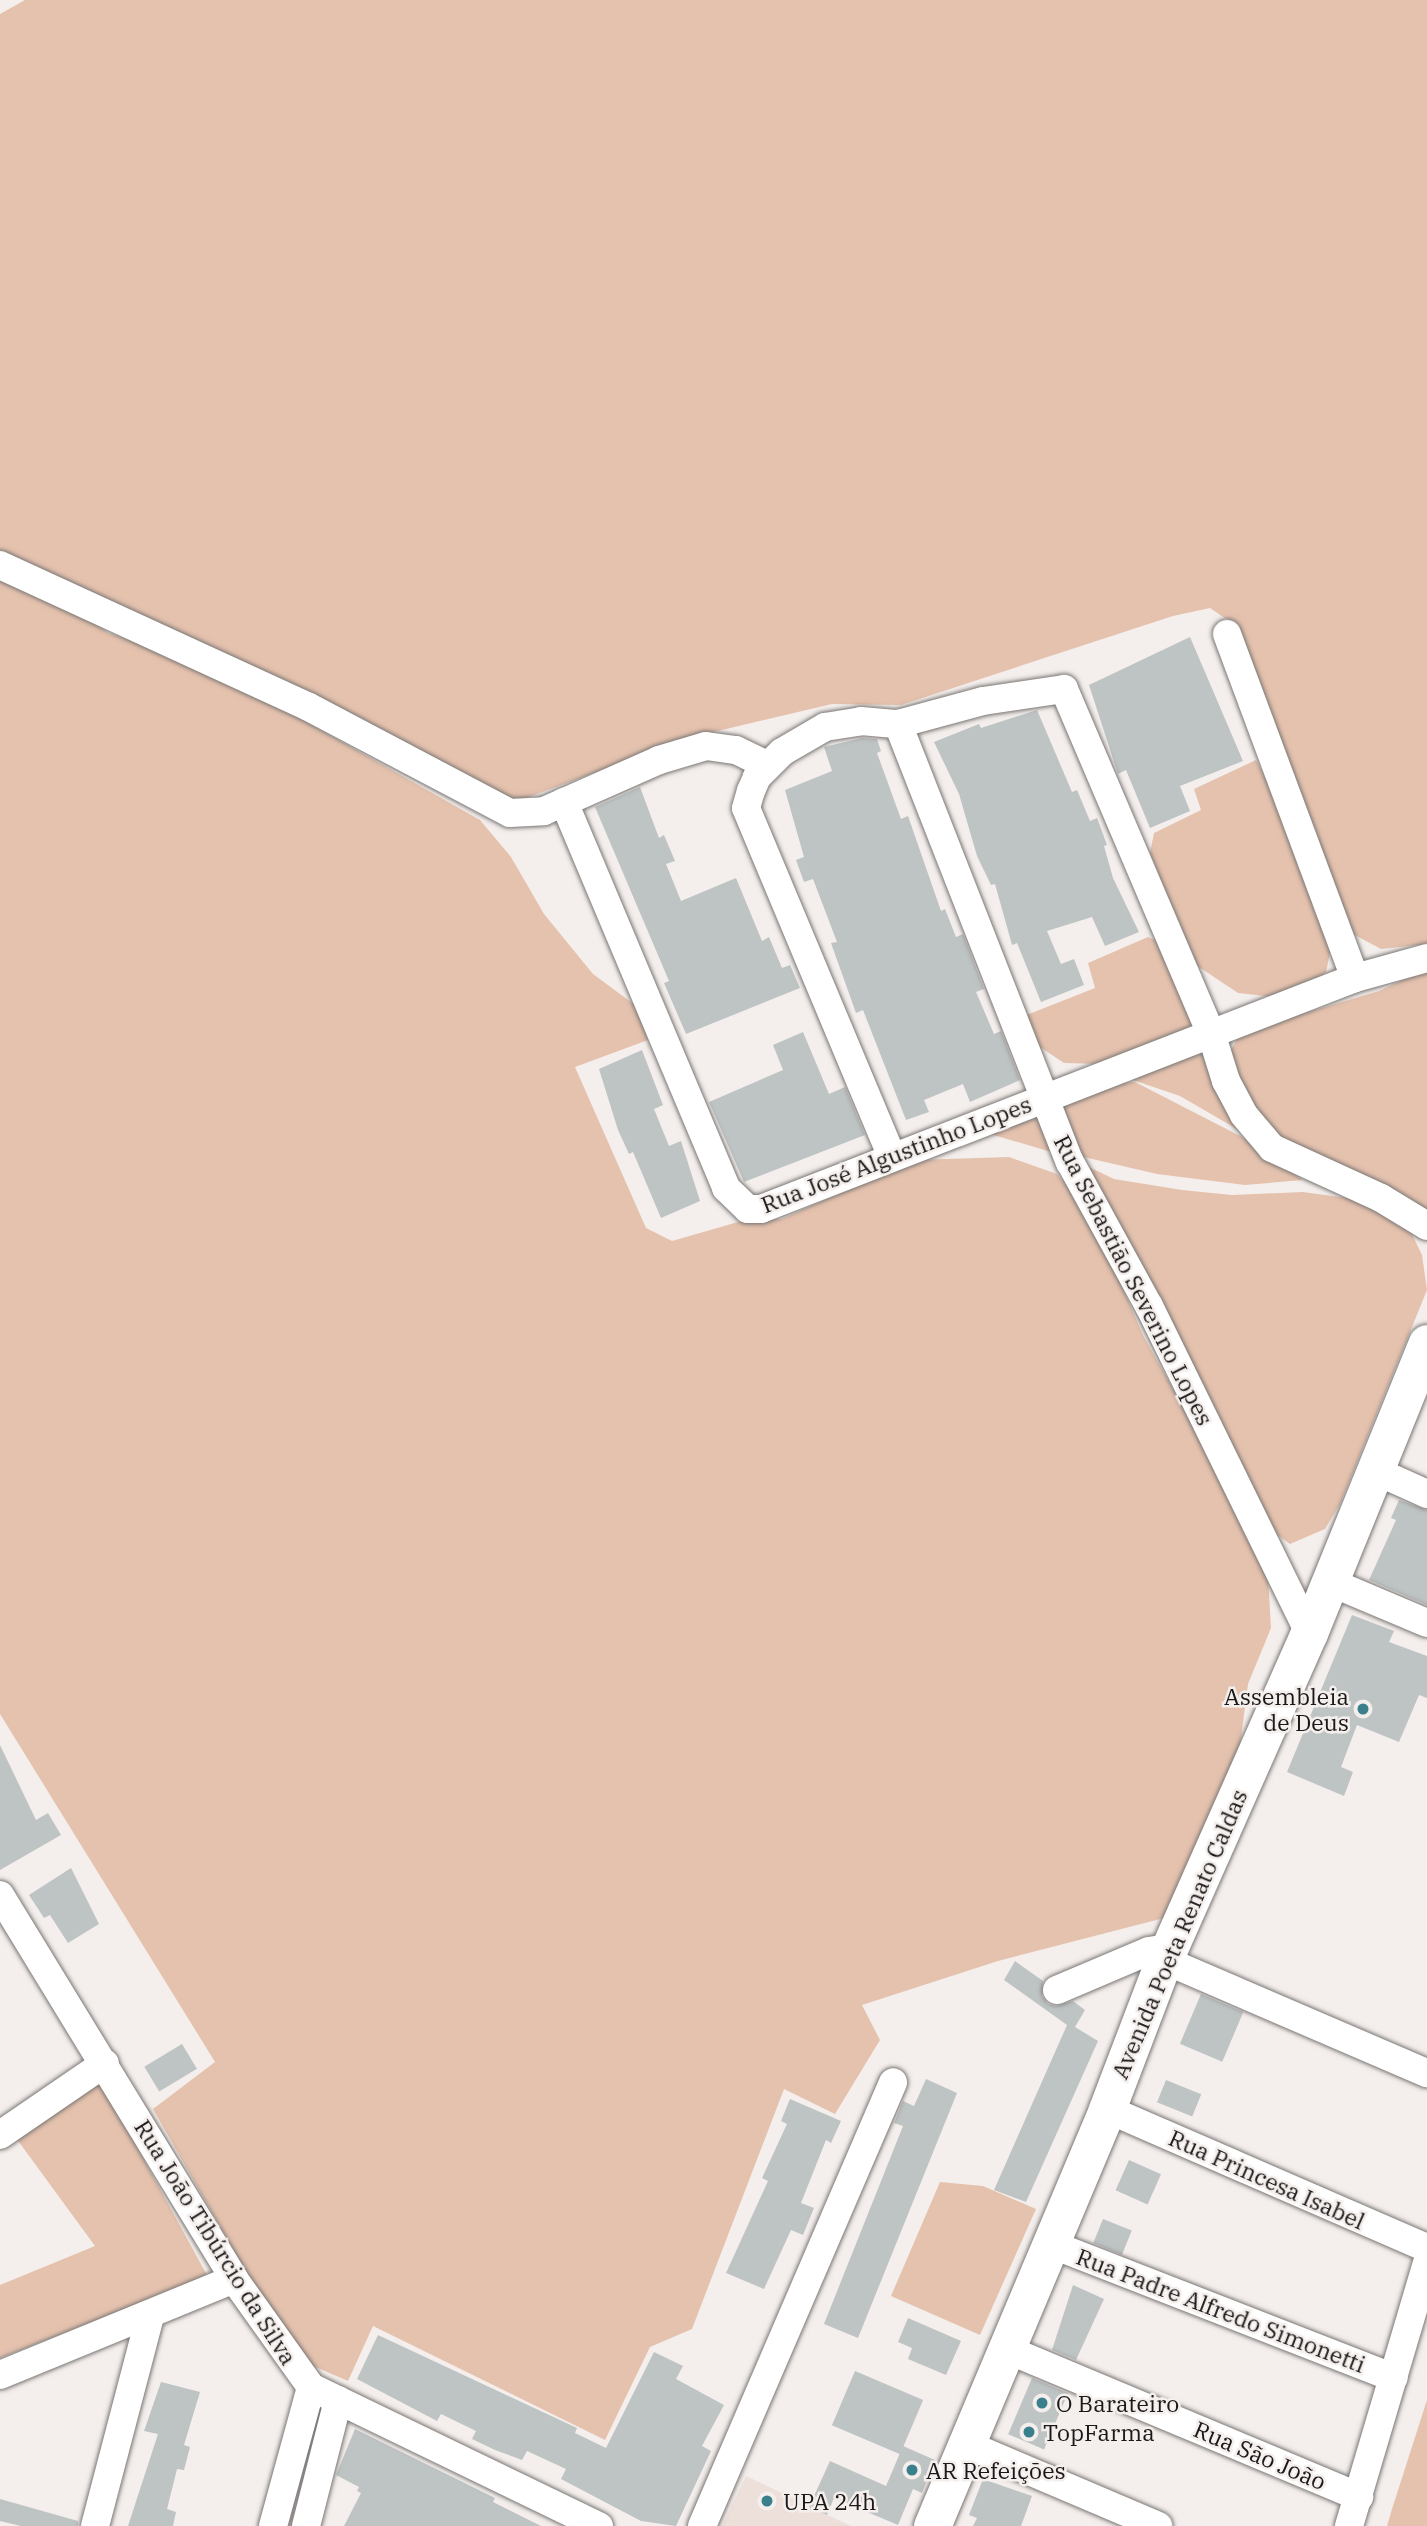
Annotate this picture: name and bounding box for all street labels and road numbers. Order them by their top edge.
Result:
street label: Rua José Algustinho Lopes [757,1090,1035,1218]
street label: Rua Sebastião Severino Lopes [1049,1130,1219,1430]
street label: Avenida Poeta Renato Caldas [1105,1785,1253,2083]
street label: Rua João Tibúrcio da Silva [129,2114,303,2370]
street label: Rua Princesa Isabel [1165,2123,1369,2235]
street label: Rua Padre Alfredo Simonetti [1073,2242,1369,2378]
street label: Rua São João [1190,2415,1330,2495]

